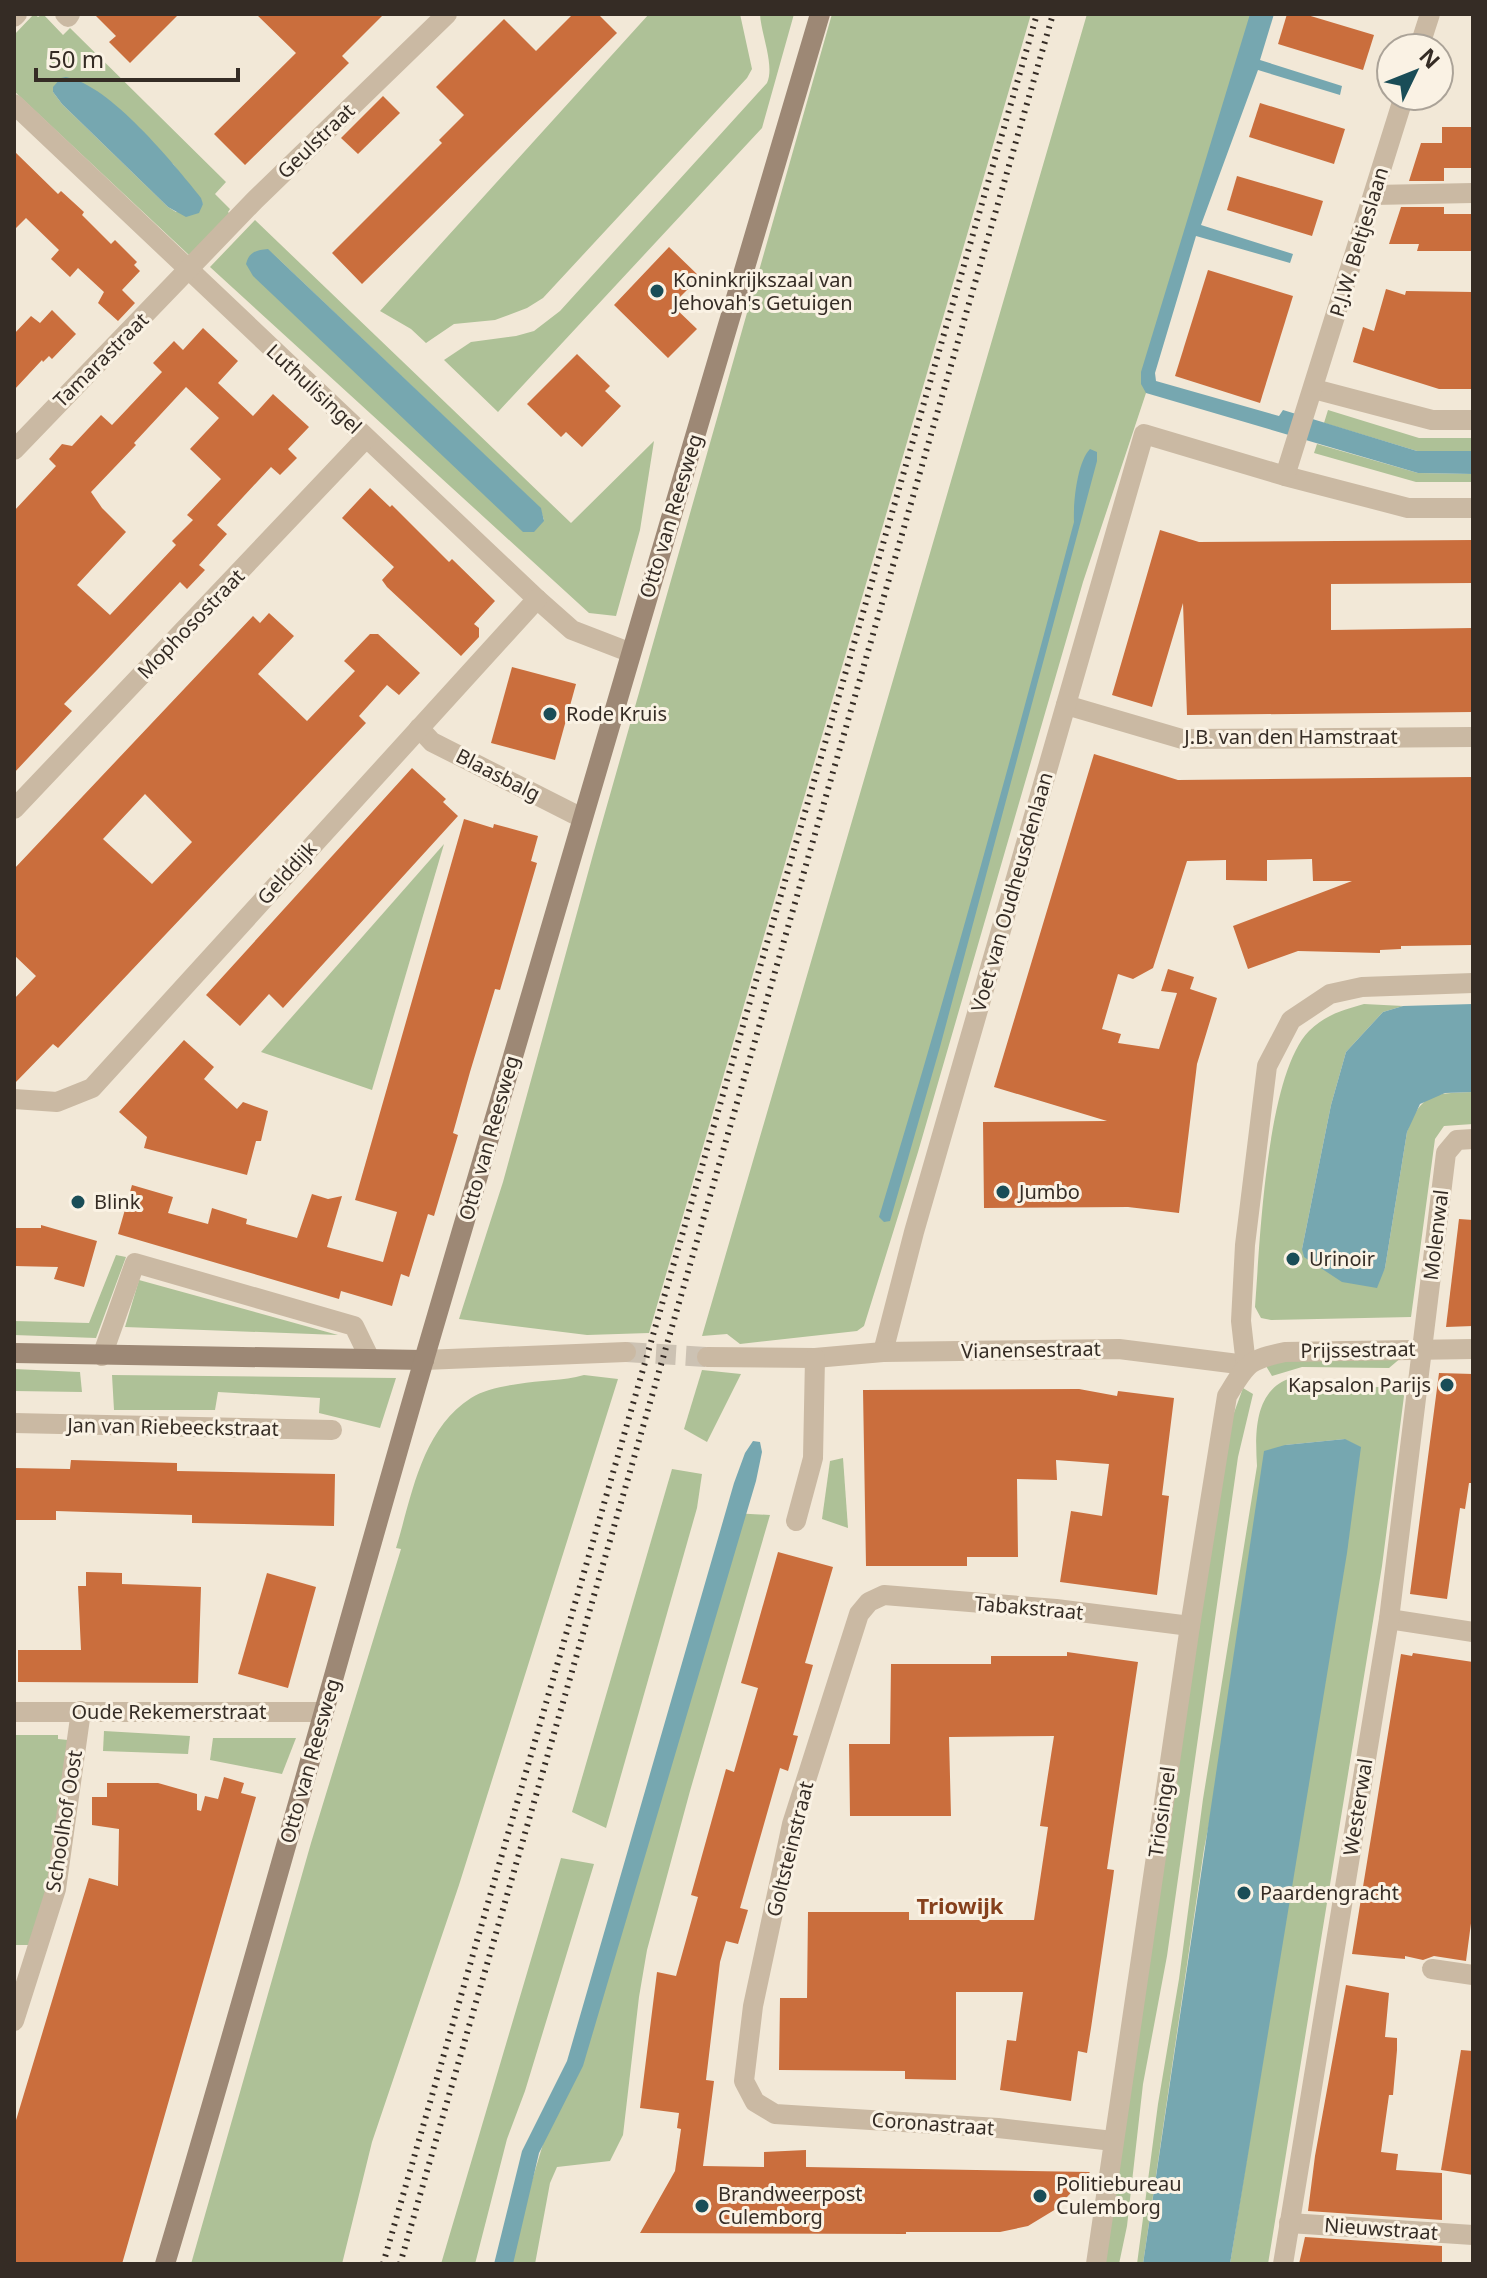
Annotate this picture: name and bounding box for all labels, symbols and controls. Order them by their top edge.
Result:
scale bar [36,32,238,82]
north arrow [1375,32,1455,112]
text: N [1413,41,1447,74]
text: 50 m [48,42,104,75]
street label: Geulstraat [271,97,360,184]
street label: P.J.W. Beltjeslaan [1323,164,1394,320]
place label: Koninkrijkszaal van Jehovah's Getuigen [671,266,853,316]
marker: Koninkrijkszaal van Jehovah's Getuigen [648,282,666,300]
street label: Tamarastraat [47,306,154,413]
street label: Luthulisingel [261,338,368,440]
street label: Otto van Reesweg [633,431,708,601]
street label: Mophosostraat [131,563,250,684]
place label: Rode Kruis [566,700,667,727]
marker: Rode Kruis [541,705,559,723]
street label: J.B. van den Hamstraat [1182,723,1398,750]
street label: Blaasbalg [451,742,545,807]
street label: Voet van Oudheusdenlaan [964,769,1059,1015]
street label: Gelddijk [251,835,322,910]
street label: Otto van Reesweg [452,1052,525,1223]
place label: Jumbo [1017,1178,1080,1205]
marker: Jumbo [994,1183,1012,1201]
place label: Blink [94,1188,141,1215]
street label: Molenwal [1417,1188,1454,1282]
marker: Blink [69,1193,87,1211]
place label: Urinoir [1309,1245,1375,1272]
marker: Urinoir [1284,1250,1302,1268]
street label: Vianensestraat [961,1335,1101,1364]
street label: Prijssestraat [1300,1335,1416,1364]
place label: Kapsalon Parijs [1288,1371,1431,1398]
marker: Kapsalon Parijs [1438,1376,1456,1394]
street label: Jan van Riebeeckstraat [65,1411,279,1442]
street label: Tabakstraat [973,1589,1085,1626]
street label: Otto van Reesweg [273,1675,346,1846]
street label: Oude Rekemerstraat [72,1698,267,1725]
street label: Schoolhof Oost [39,1748,88,1894]
street label: Westerwal [1337,1756,1378,1857]
street label: Triosingel [1142,1765,1181,1859]
street label: Goltsteinstraat [760,1778,819,1920]
place label: Paardengracht [1260,1879,1399,1906]
marker: Paardengracht [1235,1884,1253,1902]
district label: Triowijk [917,1890,1004,1920]
street label: Coronastraat [871,2106,995,2141]
place label: Politiebureau Culemborg [1056,2170,1182,2220]
place label: Brandweerpost Culemborg [718,2180,862,2230]
marker: Politiebureau Culemborg [1031,2187,1049,2205]
marker: Brandweerpost Culemborg [693,2197,711,2215]
street label: Nieuwstraat [1323,2211,1439,2246]

